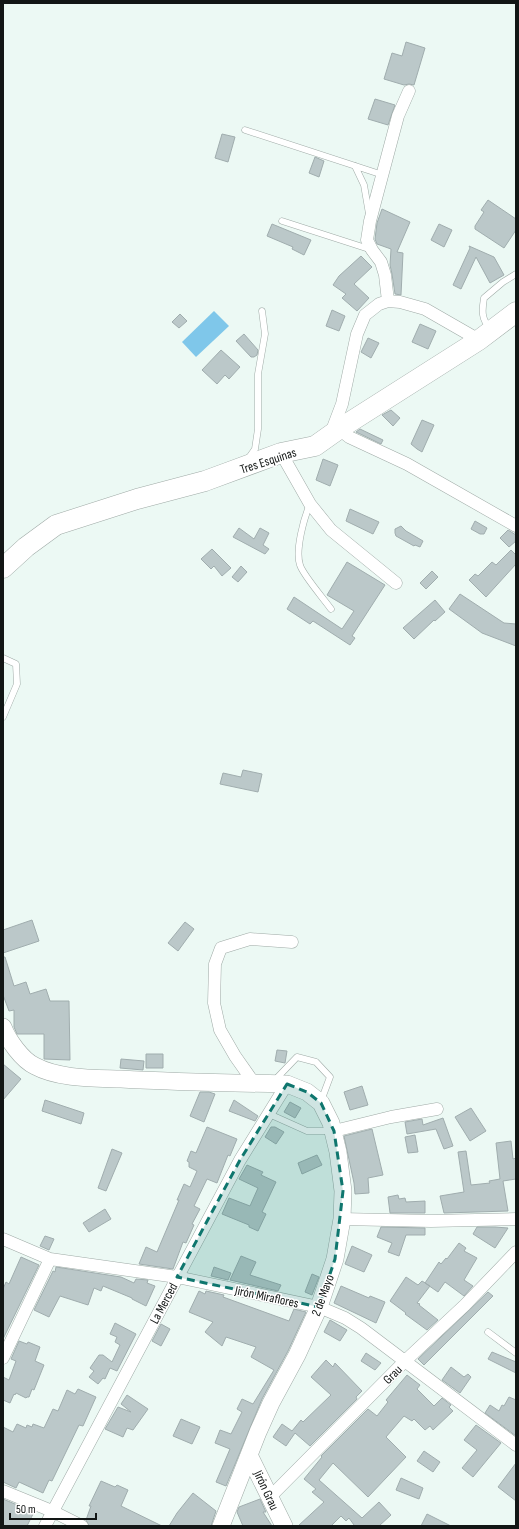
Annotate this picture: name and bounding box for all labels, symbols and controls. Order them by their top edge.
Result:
street label: Tres Esquinas [238,444,299,478]
street label: 2 de Mayo [308,1272,338,1318]
street label: La Merced [146,1280,181,1327]
street label: Jirón Miraflores [232,1282,300,1312]
street label: Grau [380,1362,406,1388]
street label: Jirón Grau [250,1467,282,1513]
scale bar [10,1495,96,1521]
text: 50 m [16,1502,36,1517]

